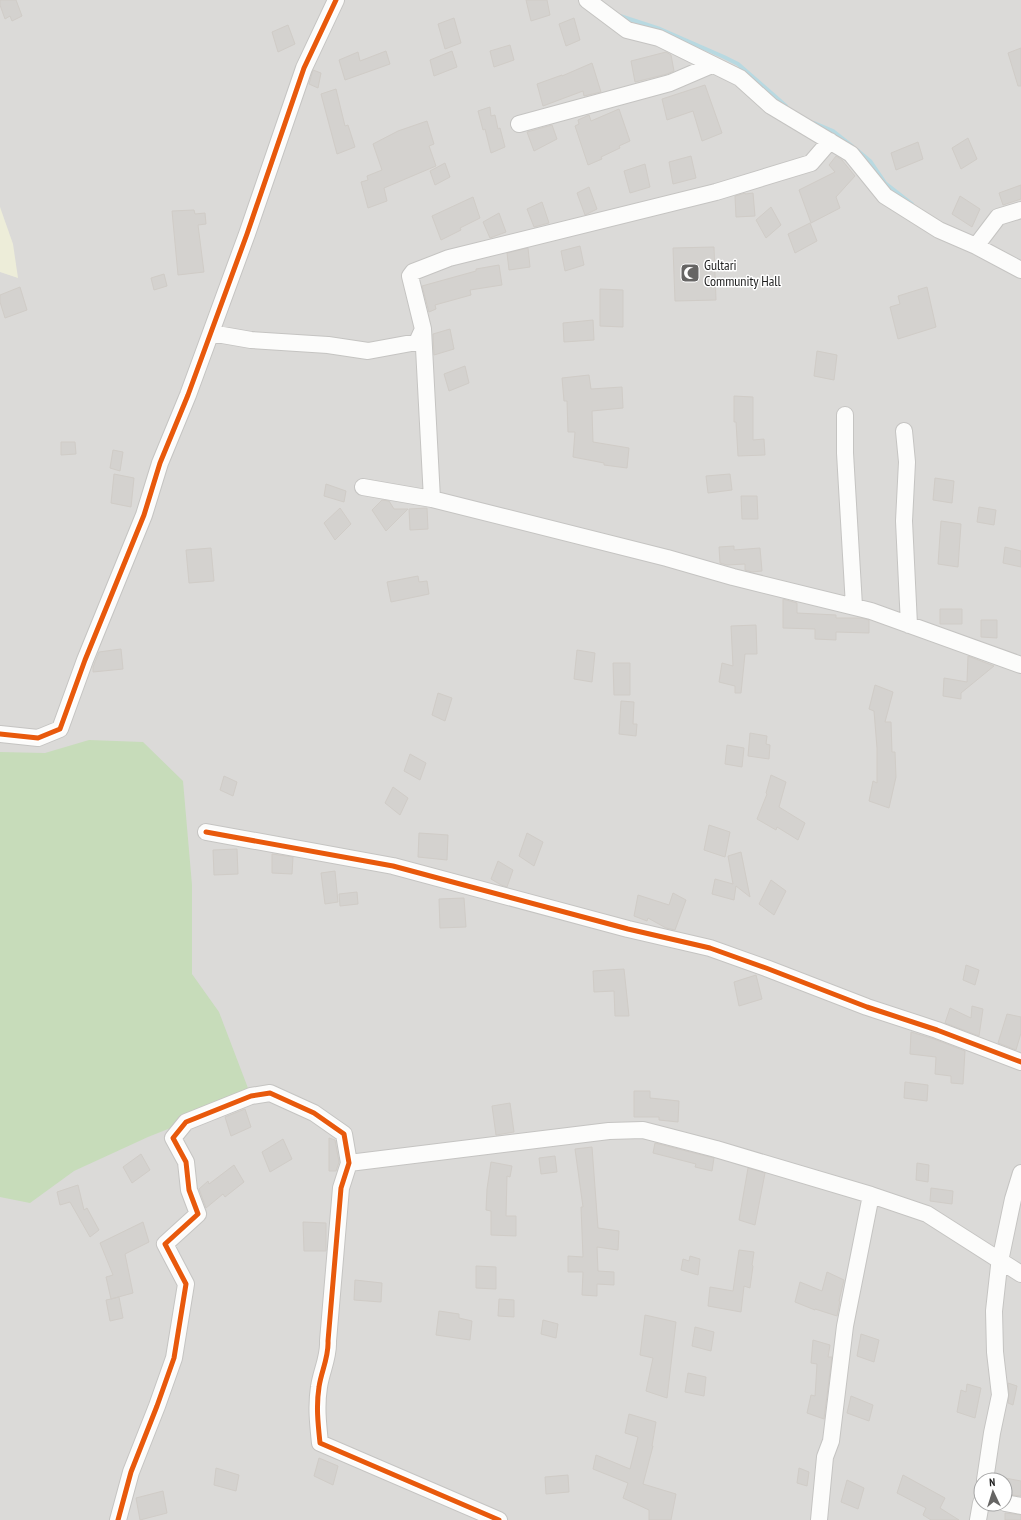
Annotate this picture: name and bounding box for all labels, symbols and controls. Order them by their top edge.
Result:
place label: Gultari Community Hall [704,256,782,290]
mosque icon: Gultari Community Hall [679,262,701,284]
north arrow [973,1472,1013,1512]
text: N [989,1475,996,1489]

